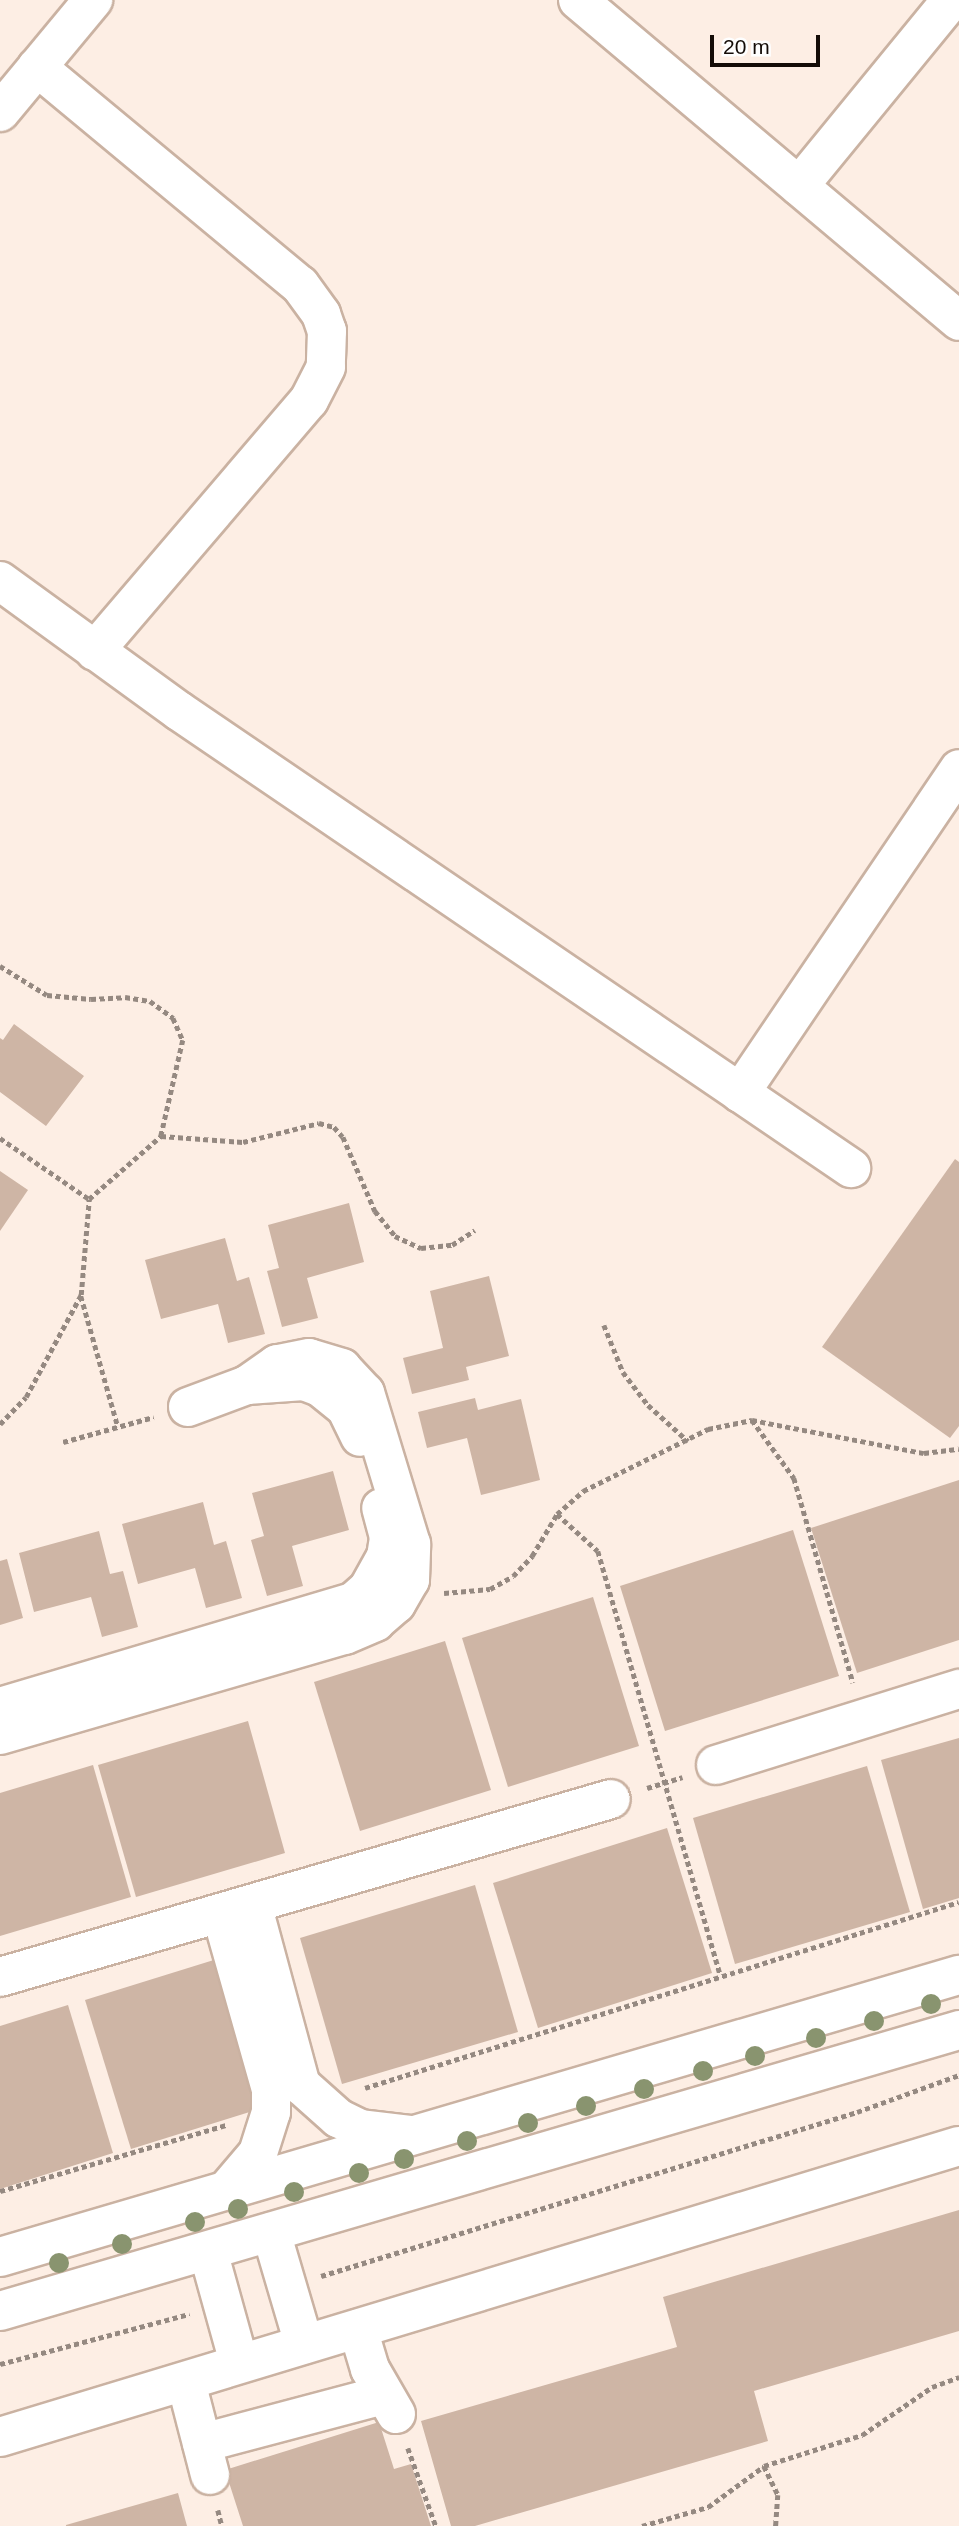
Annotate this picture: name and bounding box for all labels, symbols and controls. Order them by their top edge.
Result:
scale bar [714,21,824,65]
text: 20 m [723,35,770,58]

